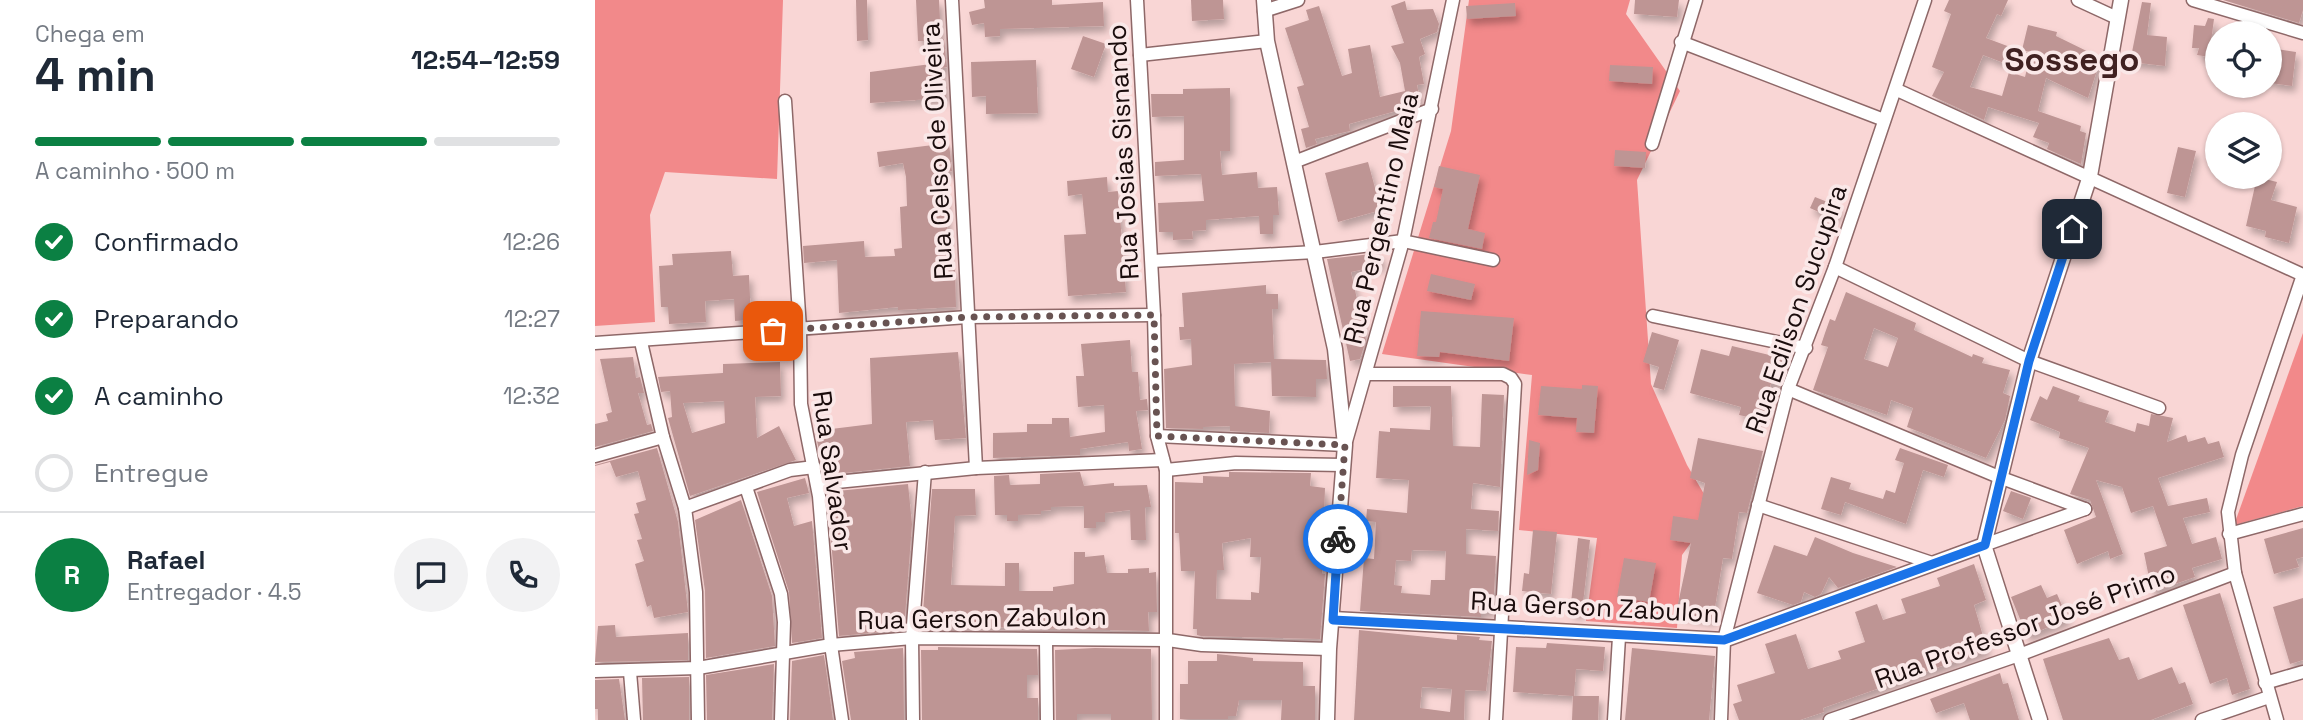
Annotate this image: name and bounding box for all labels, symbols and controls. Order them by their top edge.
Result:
text: Chega em [35,19,145,49]
map controls [2205,21,2282,189]
button: locate [2205,21,2282,98]
street label: Rua Celso de Oliveira [913,22,961,280]
street label: Rua Josias Sisnando [1099,23,1147,281]
district label: Sossego [2004,39,2140,81]
text: 12:54–12:59 [411,43,560,77]
text: 4 min [35,46,156,104]
street label: Rua Pergentino Maia [1335,89,1427,347]
button: layers [2205,112,2282,189]
text: A caminho · 500 m [35,156,235,186]
street label: Rua Edilson Sucupira [1737,180,1855,438]
pin [2042,199,2102,259]
icon: home [2053,210,2091,248]
icon: check [35,223,73,261]
text: Confirmado [94,225,239,259]
text: 12:26 [503,227,560,257]
icon: check [35,300,73,338]
pin [743,301,803,361]
text: Preparando [94,302,239,336]
text: 12:27 [504,304,560,334]
icon: bag [754,312,792,350]
icon: check [35,377,73,415]
text: A caminho [94,379,224,413]
text: 12:32 [503,381,560,411]
street label: Rua Salvador [805,388,861,554]
text: Entregue [94,456,209,490]
courier [1303,504,1373,574]
icon: bike [1319,520,1357,558]
button: chat [394,538,468,612]
button: phone [486,538,560,612]
text: Rafael [127,543,205,577]
street label: Rua Professor José Primo [1870,556,2180,696]
text: R [64,558,80,592]
text: Entregador · 4.5 [127,577,302,607]
street label: Rua Gerson Zabulon [1470,583,1720,631]
street label: Rua Gerson Zabulon [857,599,1107,637]

